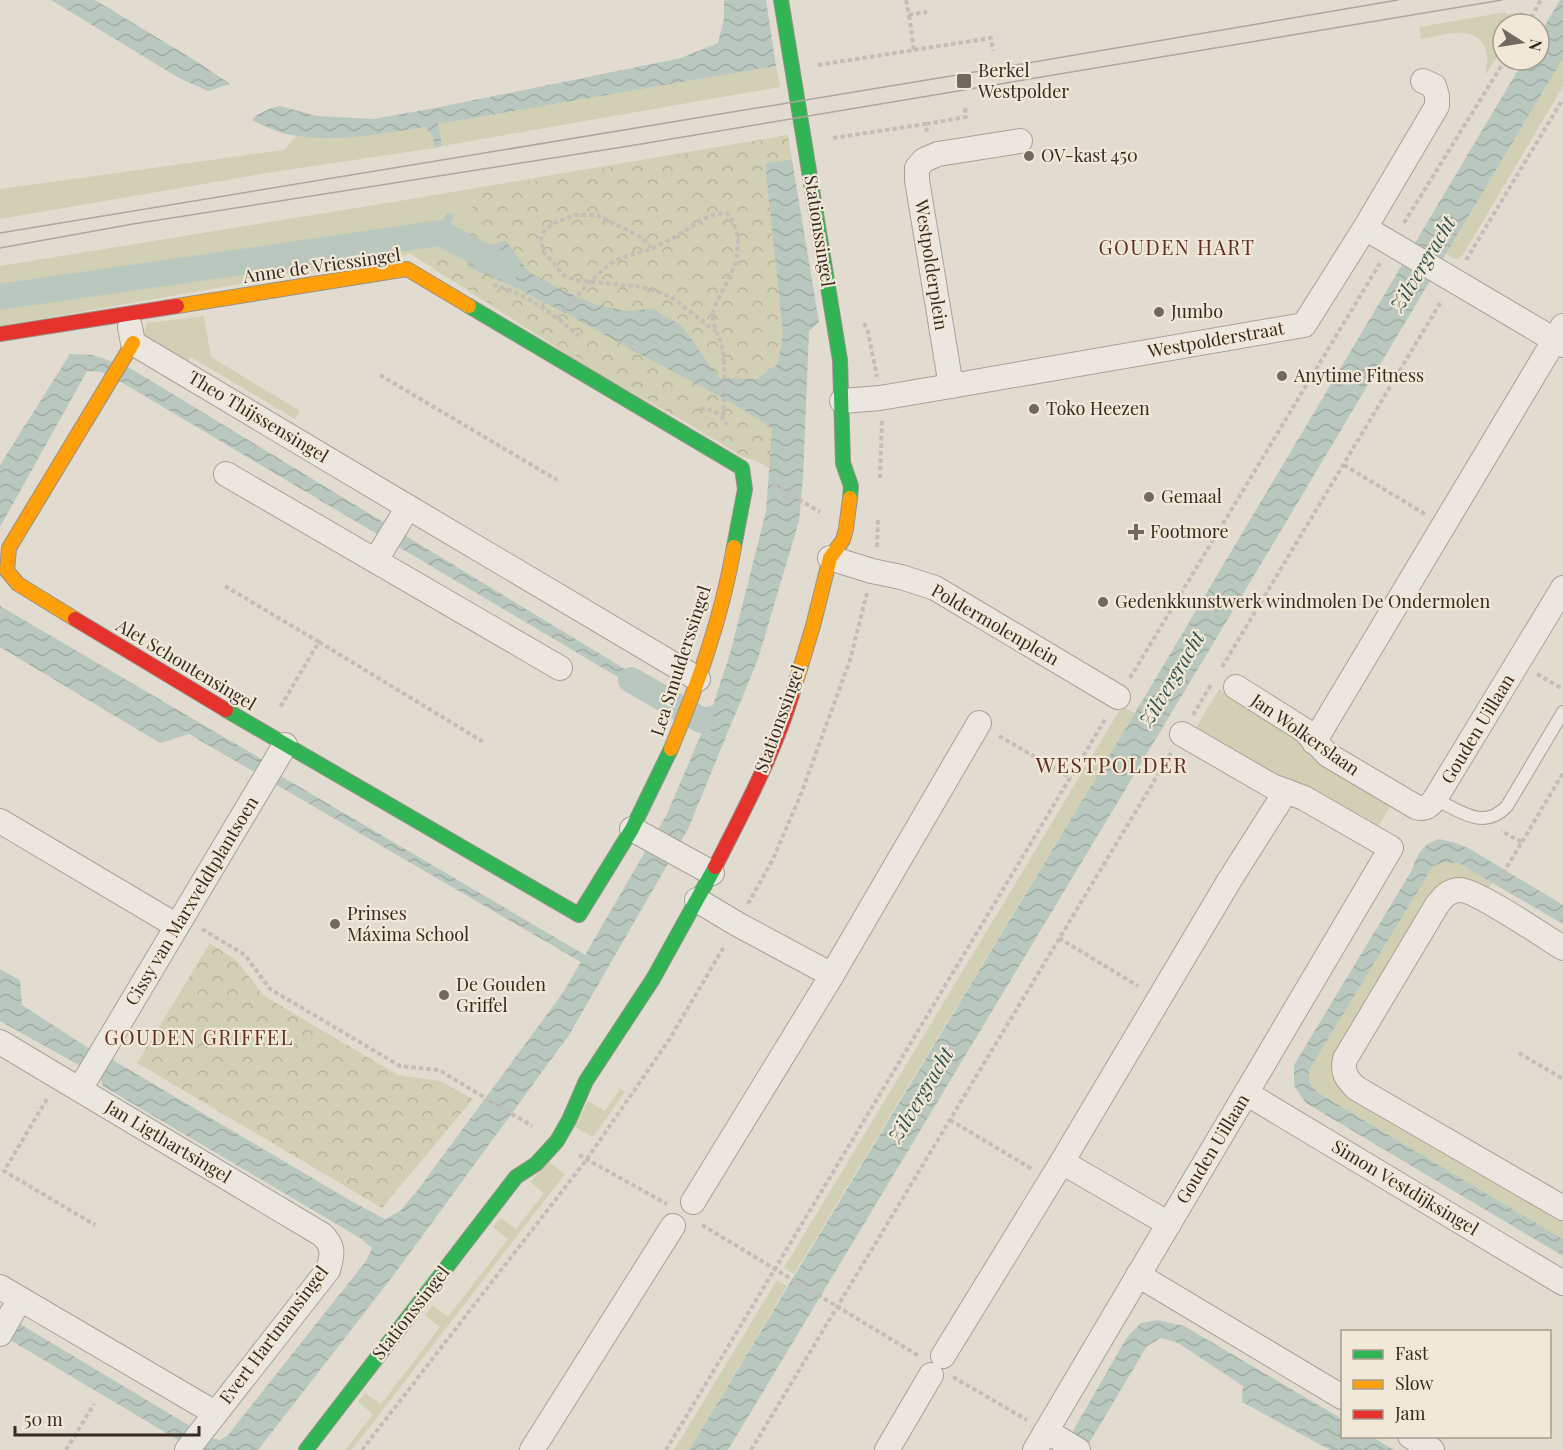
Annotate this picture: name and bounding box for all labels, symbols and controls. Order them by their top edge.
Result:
north arrow [1491,12,1551,72]
text: N [1525,37,1548,53]
place label: Berkel Westpolder [977,58,1069,103]
marker: Berkel Westpolder [955,72,973,90]
place label: OV-kast 450 [1041,143,1138,167]
marker: OV-kast 450 [1022,149,1036,163]
street label: Stationssingel [799,173,841,288]
street label: Westpolderplein [910,197,954,332]
water label: Zilvergracht [1382,209,1461,317]
district label: GOUDEN HART [1098,233,1256,260]
street label: Anne de Vriessingel [241,242,402,288]
place label: Jumbo [1170,299,1223,323]
marker: Jumbo [1152,305,1166,319]
street label: Westpolderstraat [1145,315,1286,363]
place label: Anytime Fitness [1293,363,1424,387]
street label: Theo Thijssensingel [184,365,333,468]
marker: Anytime Fitness [1275,369,1289,383]
place label: Toko Heezen [1046,396,1150,420]
marker: Toko Heezen [1027,402,1041,416]
place label: Gemaal [1161,484,1222,508]
marker: Gemaal [1142,490,1156,504]
place label: Footmore [1150,519,1229,543]
marker: Footmore [1127,523,1145,541]
street label: Poldermolenplein [927,578,1064,671]
street label: Lea Smulderssingel [644,582,716,739]
place label: Gedenkkunstwerk windmolen De Ondermolen [1115,589,1490,613]
marker: Gedenkkunstwerk windmolen De Ondermolen [1096,595,1110,609]
street label: Alet Schoutensingel [111,612,261,715]
water label: Zilvergracht [1131,624,1210,732]
street label: Stationssingel [748,662,810,776]
street label: Gouden Uillaan [1435,669,1519,788]
street label: Jan Wolkerslaan [1246,687,1365,781]
district label: WESTPOLDER [1035,750,1188,778]
street label: Cissy van Marxveldtplantsoen [119,791,263,1010]
place label: Prinses Máxima School [347,901,469,946]
marker: Prinses Máxima School [328,917,342,931]
place label: De Gouden Griffel [456,972,546,1017]
marker: De Gouden Griffel [437,988,451,1002]
district label: GOUDEN GRIFFEL [104,1023,294,1050]
water label: Zilvergracht [880,1040,959,1148]
street label: Gouden Uillaan [1170,1089,1254,1208]
street label: Jan Ligthartsingel [100,1094,236,1188]
street label: Simon Vestdijksingel [1328,1134,1483,1240]
street label: Evert Hartmansingel [213,1260,333,1408]
street label: Stationssingel [366,1261,454,1364]
legend [1341,1330,1551,1438]
text: Fast [1395,1341,1429,1365]
text: Slow [1395,1371,1433,1395]
scale bar [15,1399,200,1437]
text: Jam [1394,1401,1425,1425]
text: 50 m [24,1407,63,1431]

